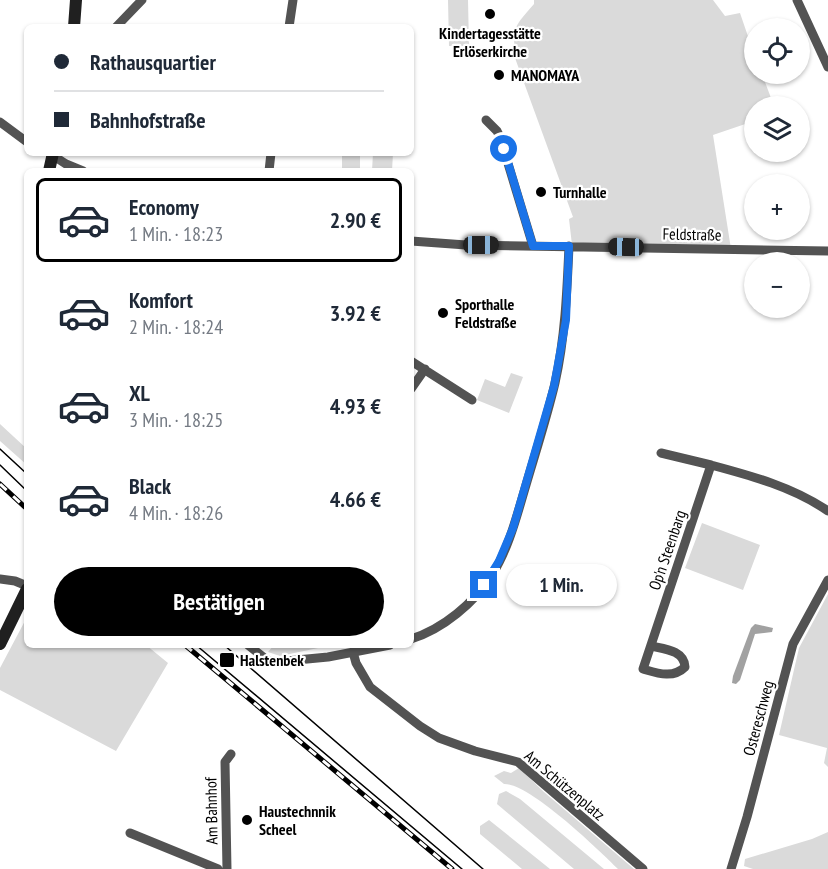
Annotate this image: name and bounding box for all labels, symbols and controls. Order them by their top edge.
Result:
marker: Kindertagesstätte Erlöserkirche [483,7,497,21]
map controls [744,18,810,318]
button: locate [744,18,810,84]
place label: Kindertagesstätte Erlöserkirche [439,23,541,61]
text: Rathausquartier [90,48,216,76]
place label: MANOMAYA [511,65,580,85]
marker: MANOMAYA [492,68,506,82]
button: layers [744,96,810,162]
text: Bahnhofstraße [90,106,206,134]
route start [490,135,517,162]
button: + [744,174,810,240]
place label: Turnhalle [553,182,607,202]
marker: Turnhalle [534,185,548,199]
icon: car [57,193,111,247]
text: Economy [129,193,199,221]
text: 2.90 € [330,206,381,234]
text: 1 Min. · 18:23 [129,221,223,247]
street label: Feldstraße [662,223,722,245]
car [463,236,499,254]
car [608,238,644,256]
button: − [744,252,810,318]
icon: car [57,286,111,340]
text: Komfort [129,286,193,314]
place label: Sporthalle Feldstraße [455,294,517,332]
text: 3.92 € [330,299,381,327]
marker: Sporthalle Feldstraße [436,306,450,320]
text: 2 Min. · 18:24 [129,314,223,340]
icon: car [57,379,111,433]
text: XL [129,379,150,407]
text: 4.93 € [330,392,381,420]
text: 3 Min. · 18:25 [129,407,223,433]
icon: car [57,472,111,526]
text: Black [129,472,171,500]
text: 4.66 € [330,485,381,513]
text: 4 Min. · 18:26 [129,500,223,526]
street label: Op'n Steenbarg [644,507,690,593]
callout: 1 Min. [505,564,616,606]
button: Bestätigen [54,567,384,636]
route end [470,571,497,598]
text: 1 Min. [539,572,584,598]
place label: Halstenbek [240,650,304,670]
marker: Halstenbek [218,651,236,669]
street label: Ostereschweg [738,678,778,758]
street label: Am Schützenplatz [521,746,609,825]
street label: Am Bahnhof [200,776,222,845]
place label: Haustechnnik Scheel [259,801,336,839]
marker: Haustechnnik Scheel [240,813,254,827]

